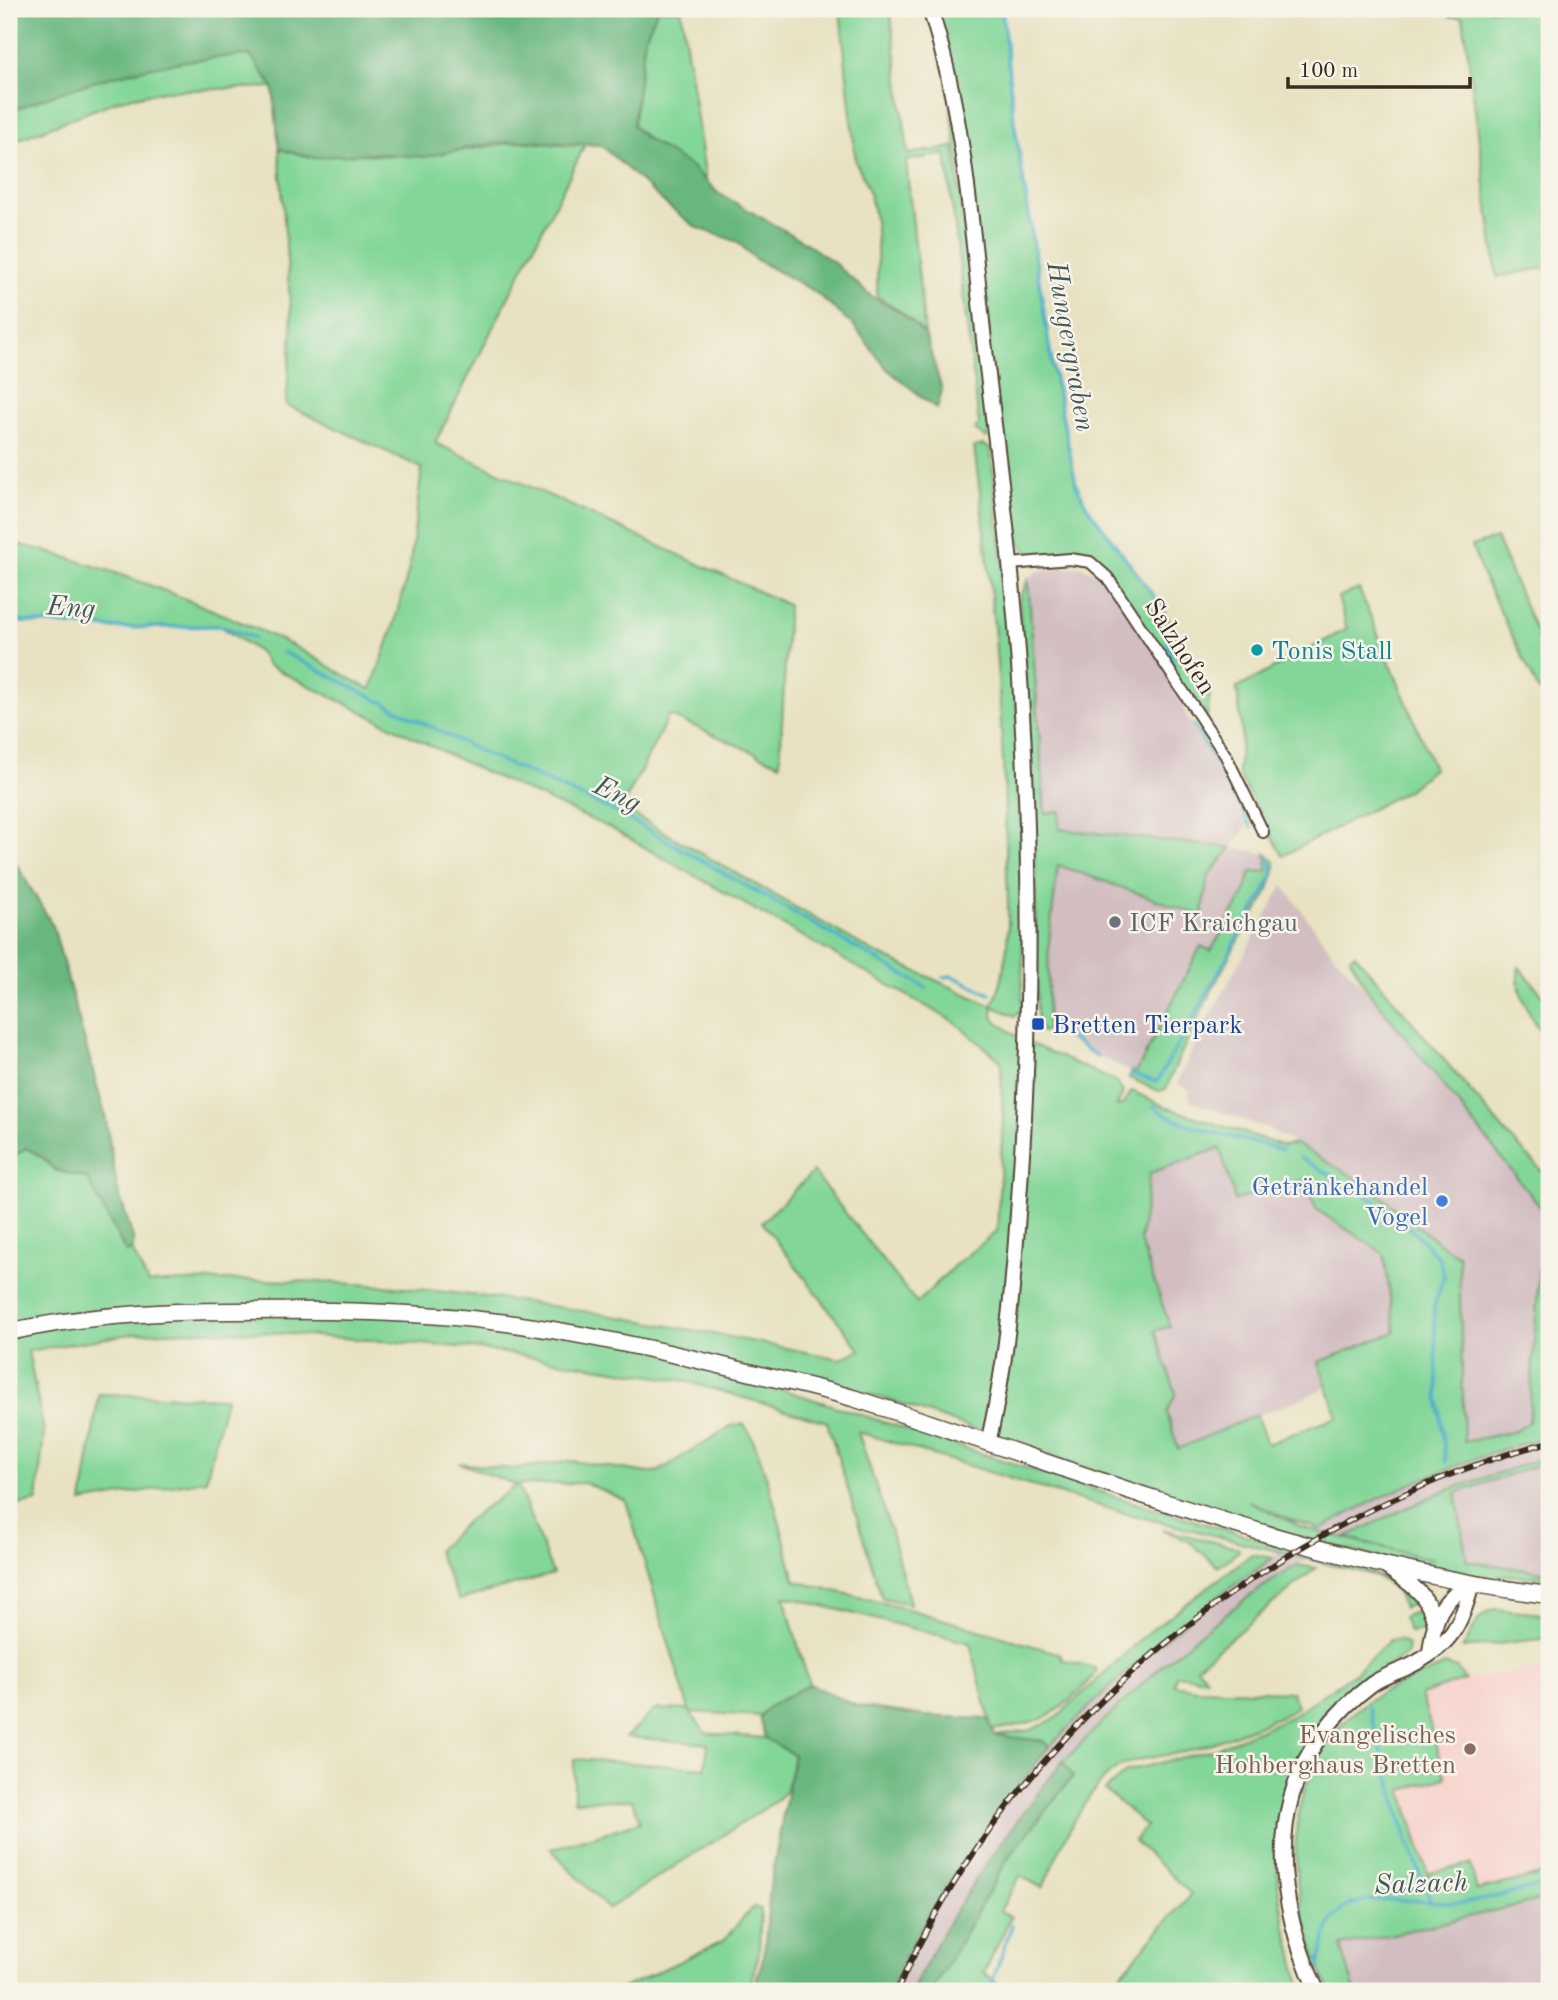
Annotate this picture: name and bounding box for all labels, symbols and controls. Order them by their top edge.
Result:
scale bar [1288,46,1470,90]
text: 100 m [1299,61,1358,82]
water label: Hungergraben [1040,258,1098,434]
water label: Eng [44,593,96,625]
street label: Salzhofen [1139,594,1220,700]
place label: Tonis Stall [1271,639,1392,665]
marker: Tonis Stall [1249,642,1265,658]
water label: Eng [588,772,645,819]
place label: ICF Kraichgau [1129,911,1298,937]
marker: ICF Kraichgau [1107,914,1123,930]
place label: Bretten Tierpark [1052,1013,1243,1039]
marker: Bretten Tierpark [1030,1016,1046,1032]
place label: Getränkehandel Vogel [1252,1175,1428,1231]
marker: Getränkehandel Vogel [1434,1193,1450,1209]
place label: Evangelisches Hohberghaus Bretten [1214,1723,1456,1779]
marker: Evangelisches Hohberghaus Bretten [1462,1741,1478,1757]
water label: Salzach [1374,1869,1469,1901]

